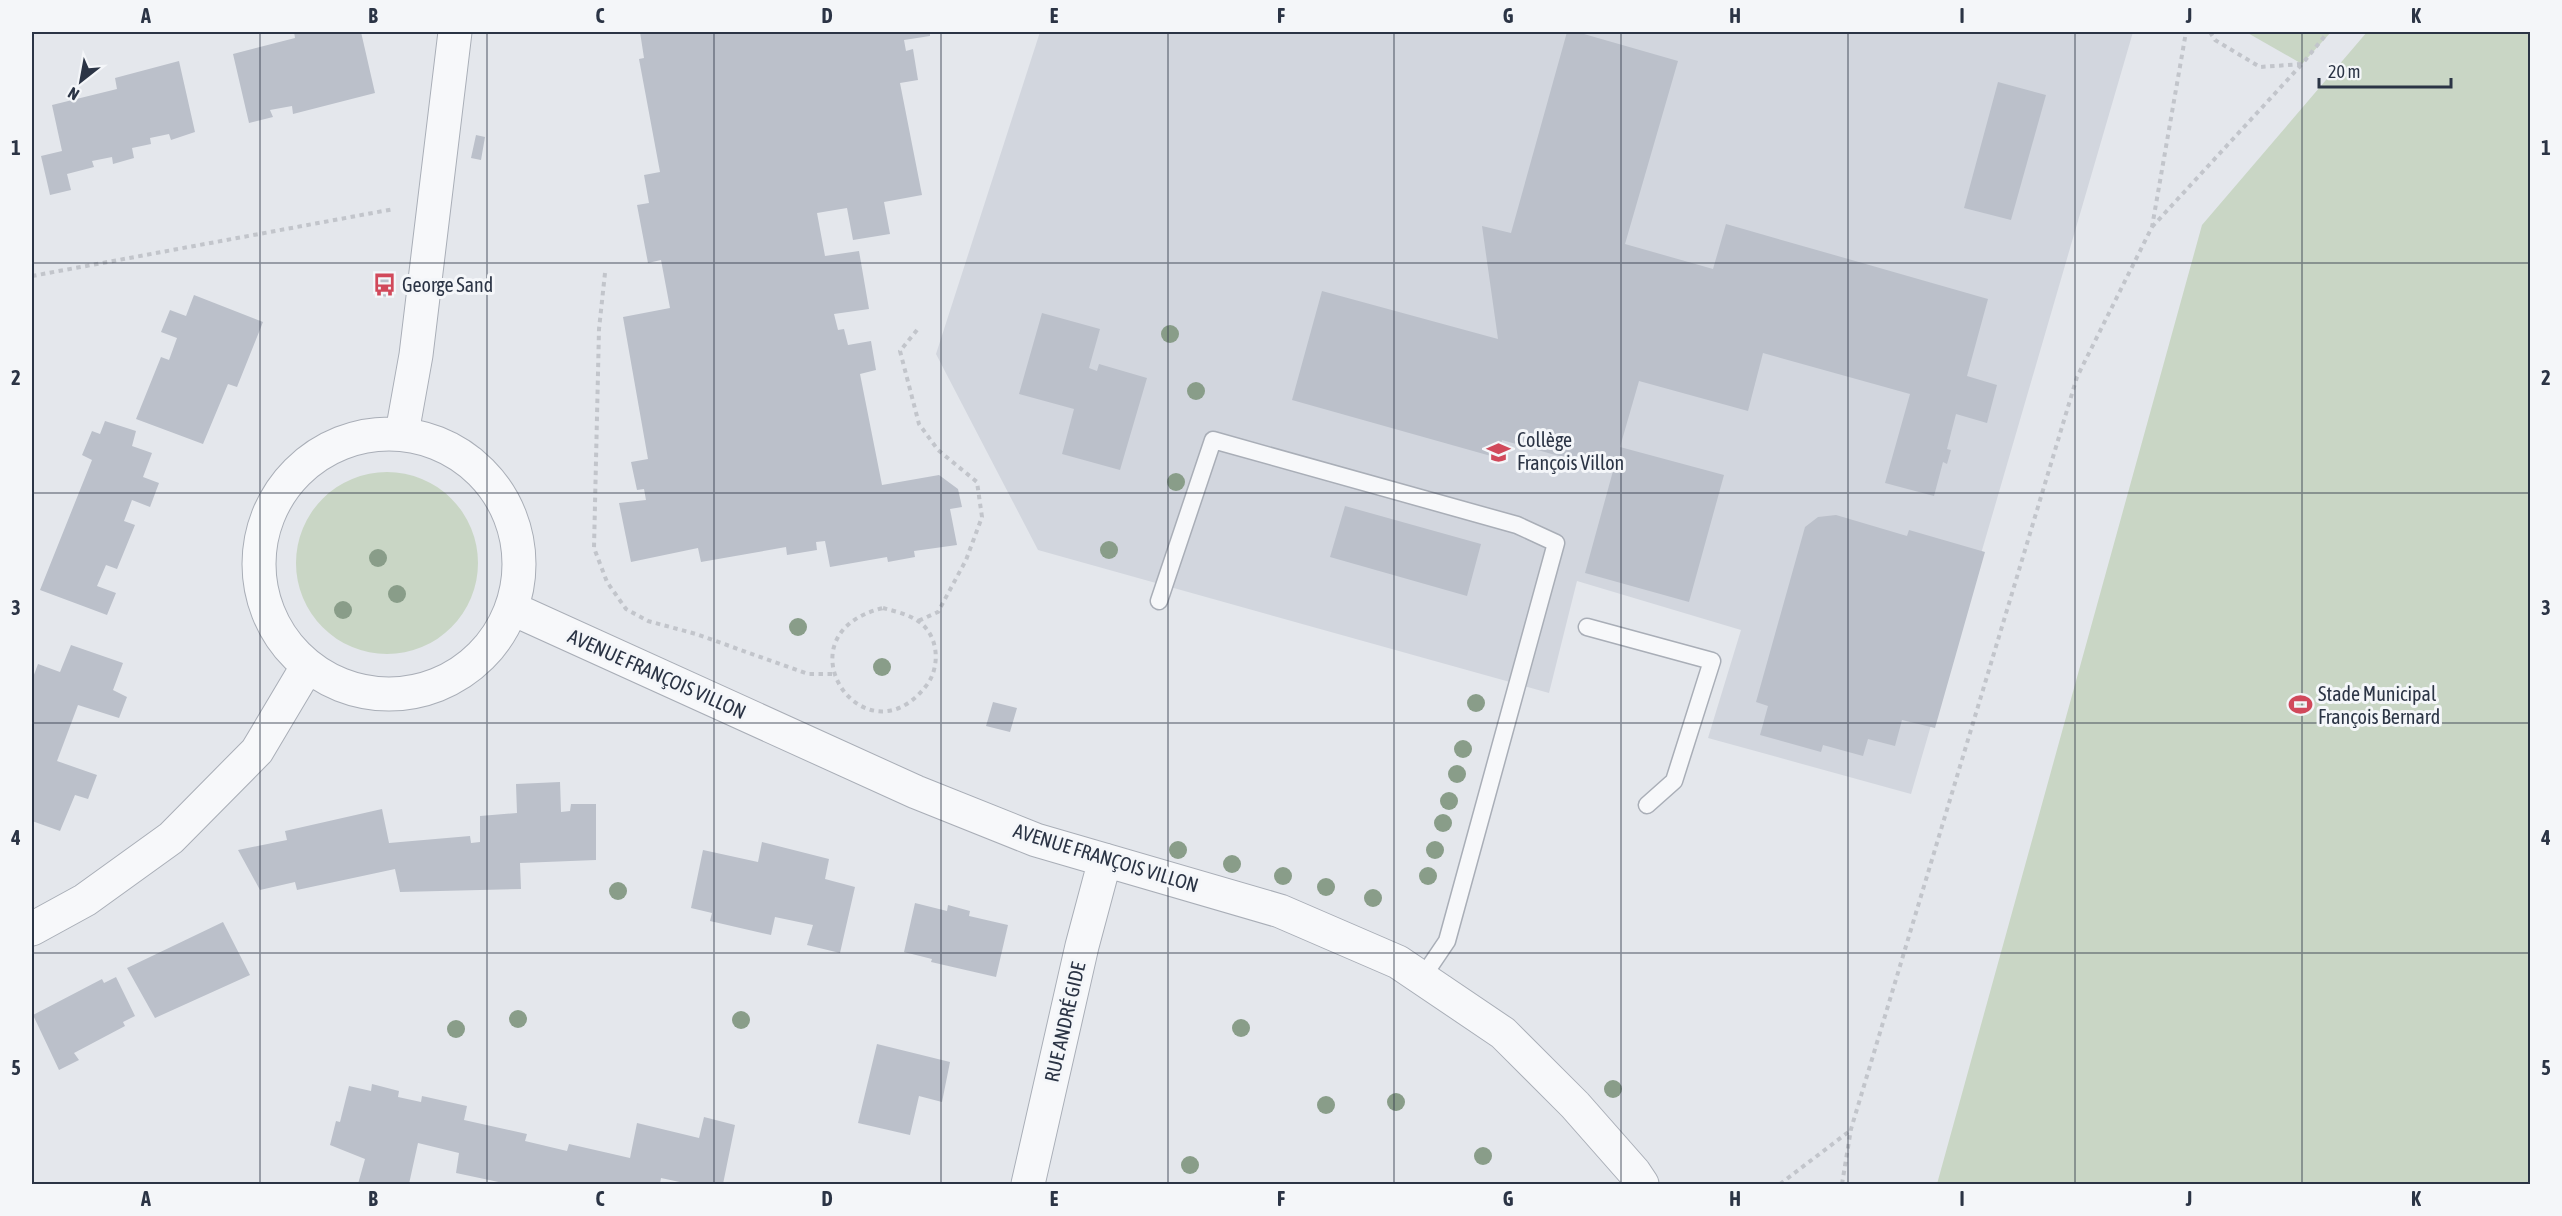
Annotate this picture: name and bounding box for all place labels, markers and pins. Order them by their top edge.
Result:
bus stop icon: George Sand [371,272,397,298]
place label: George Sand [402,273,493,296]
place label: Collège François Villon [1517,428,1624,474]
school or university icon: Collège François Villon [1486,439,1512,465]
place label: Stade Municipal François Bernard [2318,682,2440,728]
sports icon: Stade Municipal François Bernard [2287,692,2313,718]

